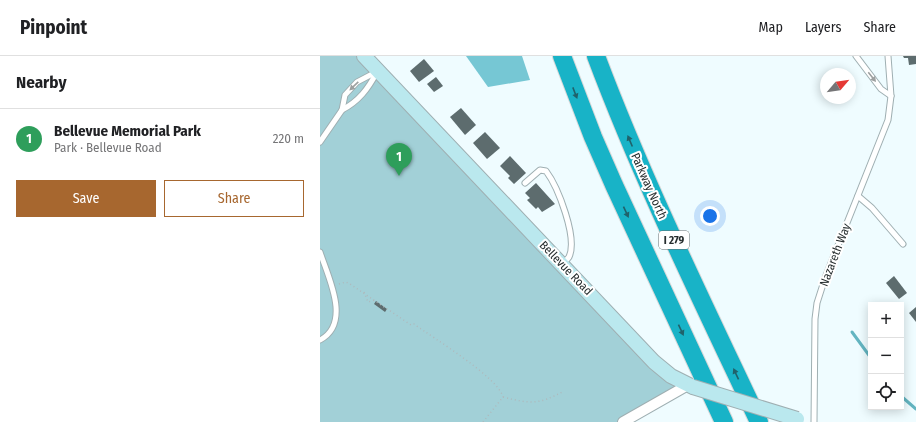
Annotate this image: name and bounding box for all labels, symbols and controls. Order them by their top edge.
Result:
text: Pinpoint [20,16,87,39]
text: Map [759,19,783,36]
text: Layers [805,19,841,36]
text: Share [863,19,896,36]
north arrow [820,68,856,104]
text: Nearby [16,72,67,93]
one-way arrow [868,72,876,83]
one-way arrow [349,81,359,91]
one-way arrow [573,87,579,99]
text: Bellevue Memorial Park [54,122,201,140]
text: 1 [26,131,32,146]
text: 220 m [273,131,304,146]
one-way arrow [626,135,632,147]
text: Park · Bellevue Road [54,140,162,155]
pin: 1 [386,143,412,176]
street label: Parkway North [628,151,670,221]
button: Save [16,180,156,217]
button: Share [164,180,304,217]
your location [700,206,720,226]
one-way arrow [623,207,629,218]
street label: Nazareth Way [817,221,854,288]
road number: I 279 [659,231,689,249]
street label: Bellevue Road [537,238,595,298]
map controls [868,302,904,410]
button: + [868,302,904,338]
one-way arrow [678,325,684,336]
button: − [868,338,904,374]
one-way arrow [733,368,740,380]
button: locate [868,374,904,410]

